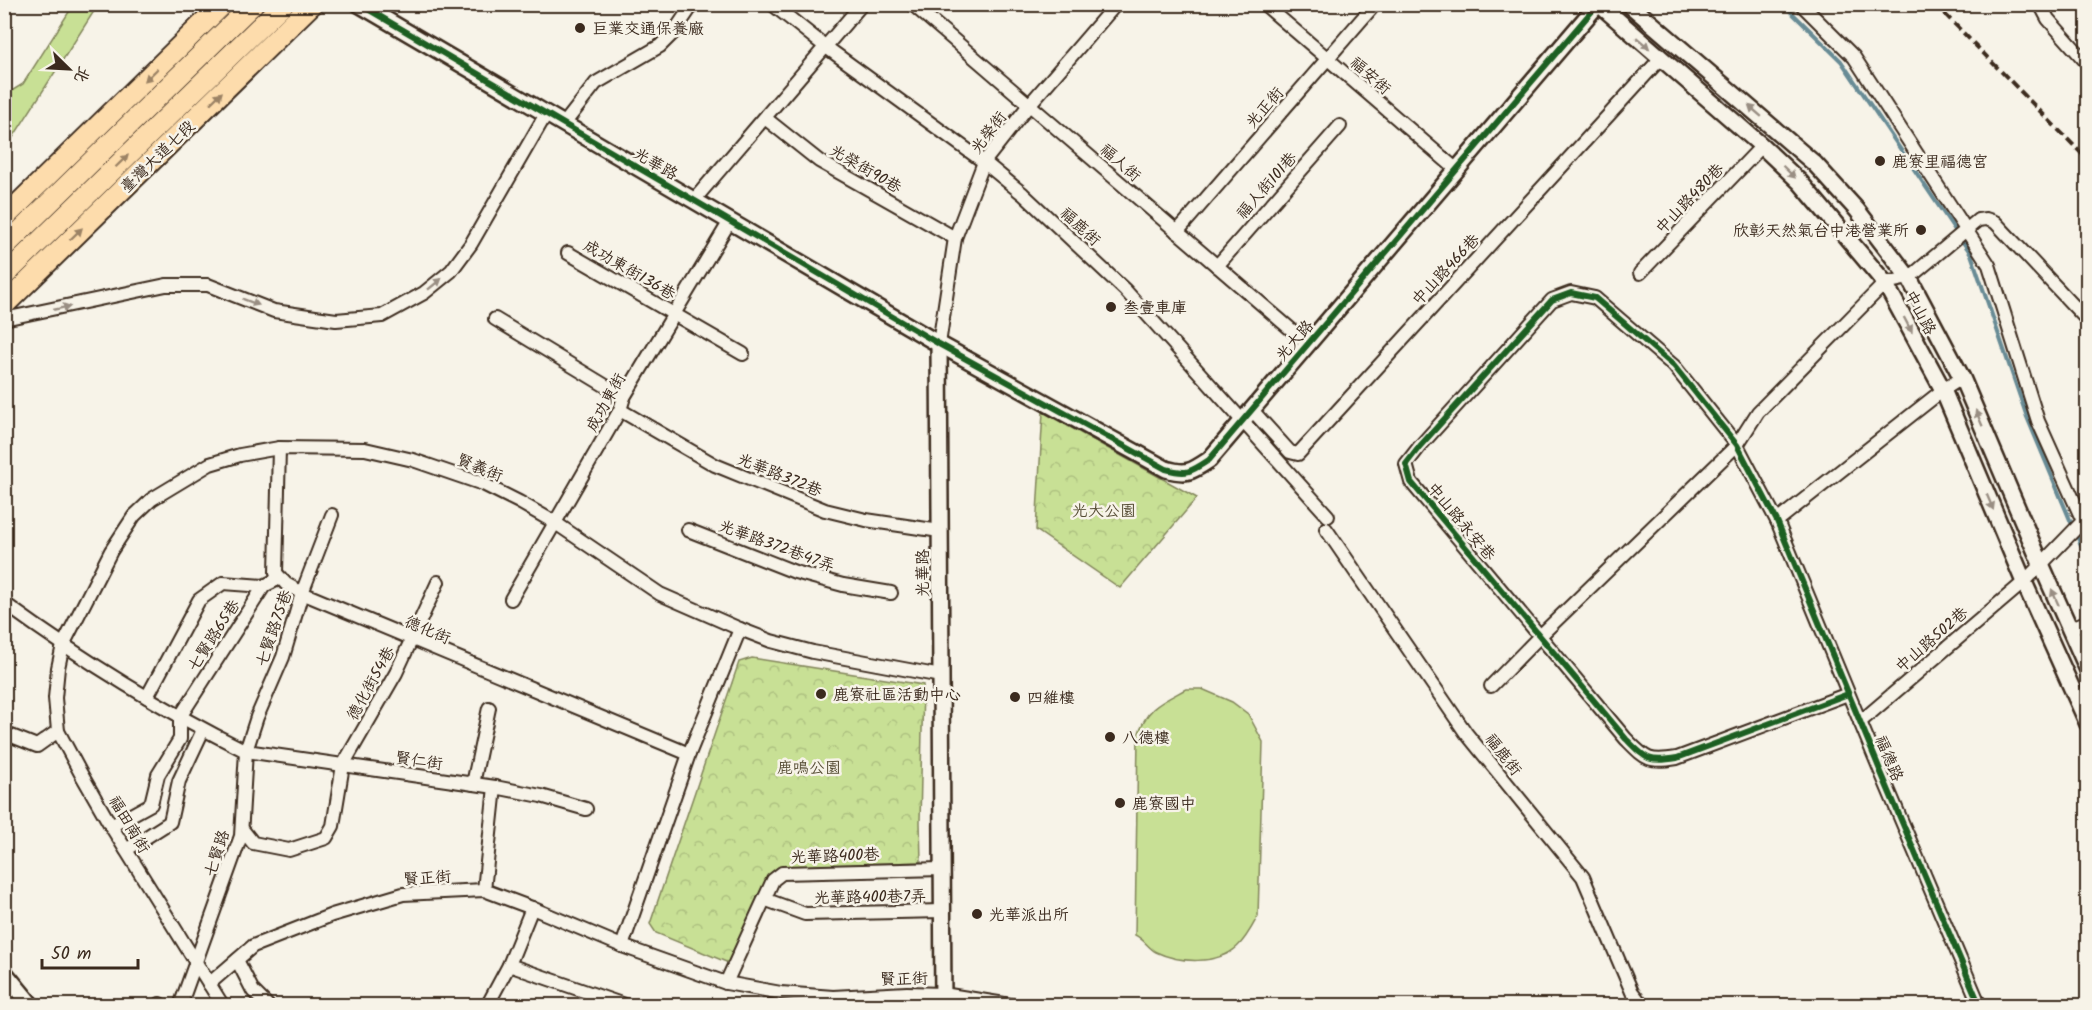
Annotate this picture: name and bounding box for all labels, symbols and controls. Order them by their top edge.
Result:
place label: 巨業交通保養廠 [592,17,704,42]
marker: 巨業交通保養廠 [573,21,587,35]
one-way arrow [1635,36,1650,49]
north arrow [39,39,99,99]
street label: 福安街 [1344,51,1396,101]
text: 北 [67,62,96,87]
one-way arrow [145,67,159,81]
street label: 光正街 [1240,82,1290,134]
one-way arrow [209,92,223,106]
one-way arrow [1747,105,1763,118]
street label: 光榮街 [965,106,1014,160]
street label: 臺灣大道七段 [115,115,201,199]
street label: 福人街 [1094,138,1146,188]
street label: 光榮街90巷 [824,139,906,200]
street label: 光華路 [628,141,682,187]
street label: 福人街101巷 [1231,147,1303,225]
place label: 鹿寮里福德宮 [1892,150,1988,175]
marker: 鹿寮里福德宮 [1873,154,1887,168]
one-way arrow [114,155,128,169]
street label: 中山路480巷 [1650,158,1730,240]
one-way arrow [1782,165,1797,179]
street label: 福鹿街 [1054,202,1106,253]
place label: 欣彰天然氣台中港營業所 [1733,219,1909,244]
marker: 欣彰天然氣台中港營業所 [1914,223,1928,237]
one-way arrow [69,228,83,242]
street label: 中山路466巷 [1406,228,1486,312]
street label: 成功東街136巷 [578,234,680,307]
one-way arrow [427,277,443,290]
street label: 中山路 [1897,286,1942,340]
place label: 叁壹車庫 [1123,296,1187,321]
one-way arrow [243,297,261,307]
marker: 叁壹車庫 [1104,300,1118,314]
one-way arrow [53,303,72,312]
street label: 光大路 [1270,315,1320,367]
one-way arrow [1903,317,1913,334]
street label: 成功東街 [580,369,633,437]
one-way arrow [1974,408,1984,426]
street label: 光華路372巷 [733,447,826,504]
street label: 賢義街 [452,448,506,489]
street label: 中山路永安巷 [1420,477,1501,567]
one-way arrow [1986,493,1995,511]
park label: 光大公園 [1072,499,1136,524]
street label: 光華路372巷47弄 [715,514,838,579]
street label: 光華路 [911,549,936,597]
street label: 七賢路75巷 [250,587,299,670]
one-way arrow [2051,589,2060,606]
street label: 七賢路65巷 [182,595,247,677]
street label: 中山路502巷 [1890,601,1974,679]
street label: 德化街 [400,609,454,651]
street label: 德化街54巷 [341,642,402,725]
place label: 鹿寮社區活動中心 [833,683,961,708]
place label: 四維樓 [1027,686,1075,711]
marker: 鹿寮社區活動中心 [814,687,828,701]
marker: 四維樓 [1008,690,1022,704]
place label: 八德樓 [1122,726,1170,751]
street label: 福鹿街 [1478,728,1527,782]
marker: 八德樓 [1103,730,1117,744]
street label: 福德路 [1868,732,1910,786]
street label: 賢仁街 [393,746,444,777]
park label: 鹿鳴公園 [777,756,841,781]
street label: 福田南街 [102,791,156,859]
place label: 鹿寮國中 [1132,792,1196,817]
marker: 鹿寮國中 [1113,796,1127,810]
street label: 七賢路 [198,827,237,880]
street label: 光華路400巷 [790,842,880,871]
street label: 賢正街 [402,864,452,893]
street label: 光華路400巷7弄 [814,884,926,911]
place label: 光華派出所 [989,903,1069,928]
marker: 光華派出所 [970,907,984,921]
scale bar [42,932,138,970]
text: 50 m [51,940,91,969]
street label: 賢正街 [880,967,928,992]

